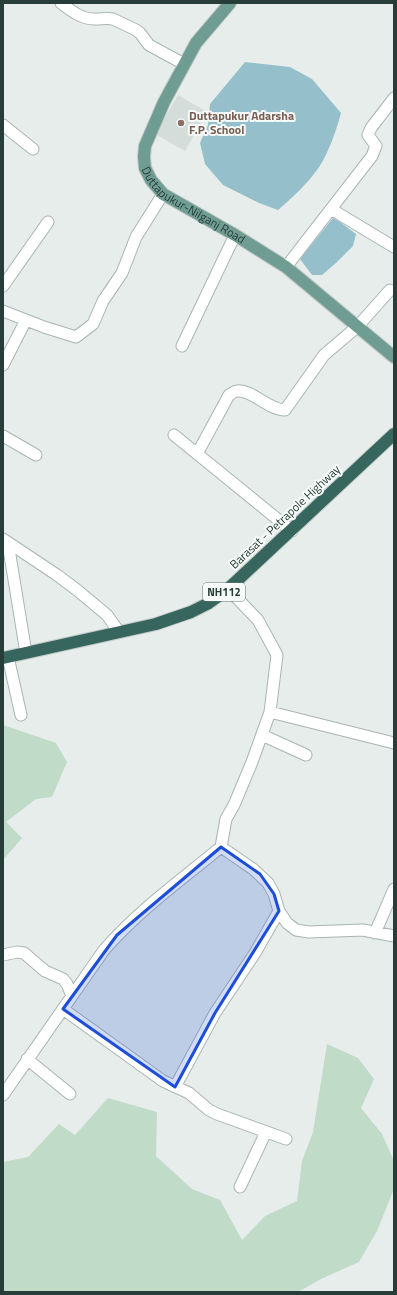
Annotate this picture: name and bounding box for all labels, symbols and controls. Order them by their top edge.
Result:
place label: Duttapukur Adarsha F.P. School [189,106,294,139]
marker: Duttapukur Adarsha F.P. School [176,118,186,128]
street label: Duttapukur-Nilganj Road [137,163,249,248]
street label: Barasat - Petrapole Highway [225,460,345,573]
road number: NH112 [203,583,245,601]

